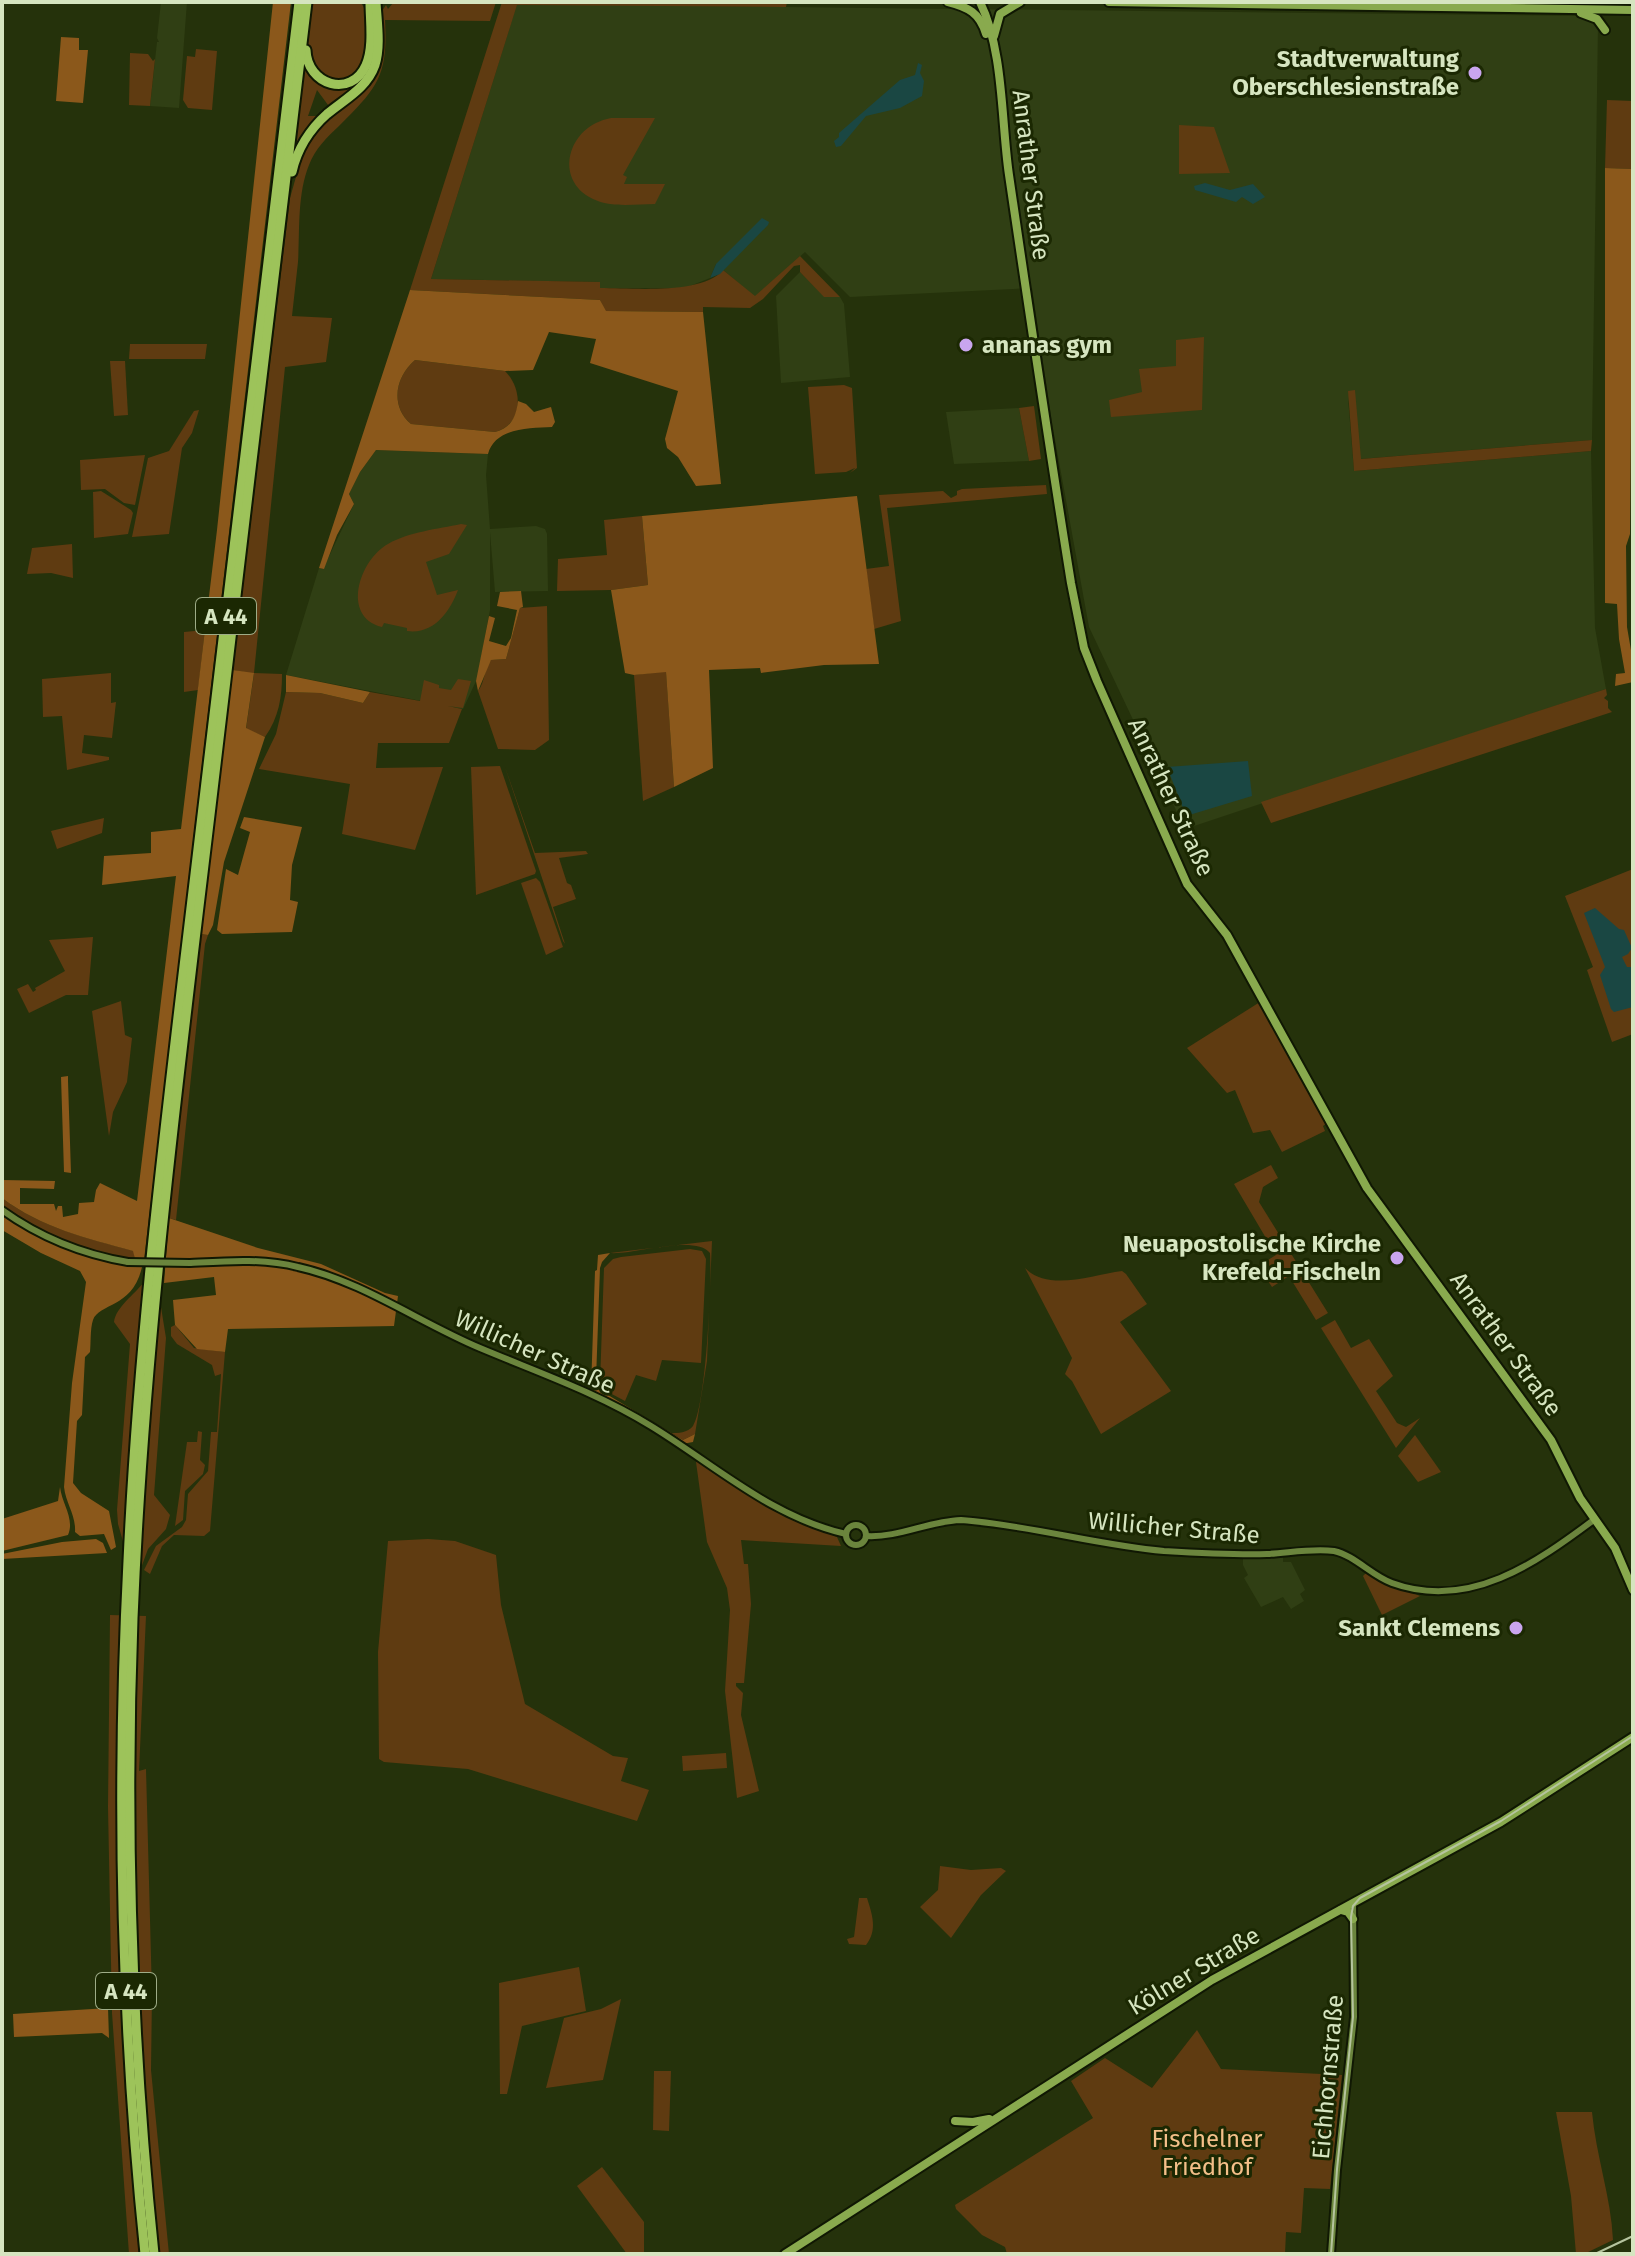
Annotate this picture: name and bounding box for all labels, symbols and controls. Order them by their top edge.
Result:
place label: Stadtverwaltung Oberschlesienstraße [1232,45,1460,101]
marker: Stadtverwaltung Oberschlesienstraße [1466,64,1484,82]
street label: Anrather Straße [1007,88,1055,262]
place label: ananas gym [982,331,1112,359]
marker: ananas gym [957,336,975,354]
road number: A 44 [196,598,256,634]
street label: Anrather Straße [1122,713,1220,881]
place label: Neuapostolische Kirche Krefeld-Fischeln [1123,1230,1381,1286]
marker: Neuapostolische Kirche Krefeld-Fischeln [1388,1249,1406,1267]
street label: Anrather Straße [1444,1266,1568,1422]
street label: Willicher Straße [451,1304,619,1400]
street label: Willicher Straße [1087,1507,1261,1549]
place label: Sankt Clemens [1338,1614,1500,1642]
marker: Sankt Clemens [1507,1619,1525,1637]
street label: Kölner Straße [1123,1921,1265,2021]
road number: A 44 [96,1973,156,2009]
street label: Eichhornstraße [1307,1993,1349,2161]
park label: Fischelner Friedhof [1152,2125,1263,2181]

